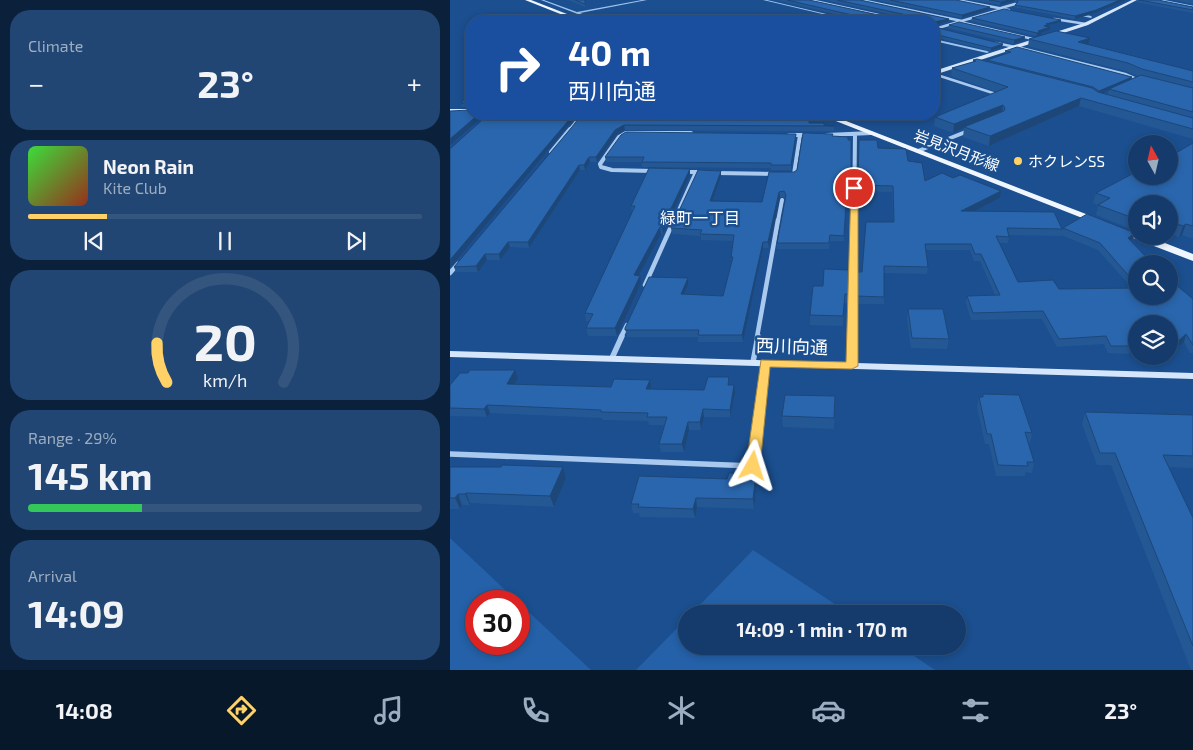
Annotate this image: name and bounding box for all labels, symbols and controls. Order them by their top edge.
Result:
text: 40 m [568,31,651,73]
icon: right [485,35,550,100]
text: Climate [28,36,83,55]
text: 23° [197,60,254,106]
text: − [28,66,44,100]
text: + [407,66,422,100]
text: 西川向通 [568,77,656,103]
street label: 岩見沢月形線 [912,125,1002,175]
north arrow [1128,135,1178,185]
map controls [1128,135,1178,365]
place label: ホクレンSS [1028,152,1105,170]
text: Neon Rain [103,155,194,178]
marker: ホクレンSS [1012,155,1024,167]
pin [833,167,875,209]
icon: arrive [840,174,868,202]
text: Kite Club [103,178,167,197]
button: sound [1128,195,1178,245]
district label: 緑町一丁目 [660,208,740,227]
icon: previous [80,227,108,255]
icon: pause [211,227,239,255]
icon: next [342,227,370,255]
button: search [1128,255,1178,305]
text: 20 [193,309,257,371]
button: layers [1128,315,1178,365]
street label: 西川向通 [756,334,828,358]
text: km/h [203,369,247,391]
text: Range · 29% [28,428,117,447]
position arrow [726,439,778,491]
text: 145 km [28,452,153,498]
text: Arrival [28,566,77,585]
text: 14:09 [28,590,125,636]
speed limit sign: 30 [465,590,530,655]
text: 14:09 · 1 min · 170 m [736,618,908,641]
icon: directions [224,693,259,728]
icon: music [371,693,406,728]
icon: phone [518,693,553,728]
icon: climate [664,693,699,728]
icon: car [811,693,846,728]
icon: filters [958,693,993,728]
text: 14:08 [56,697,113,723]
text: 23° [1104,697,1137,723]

